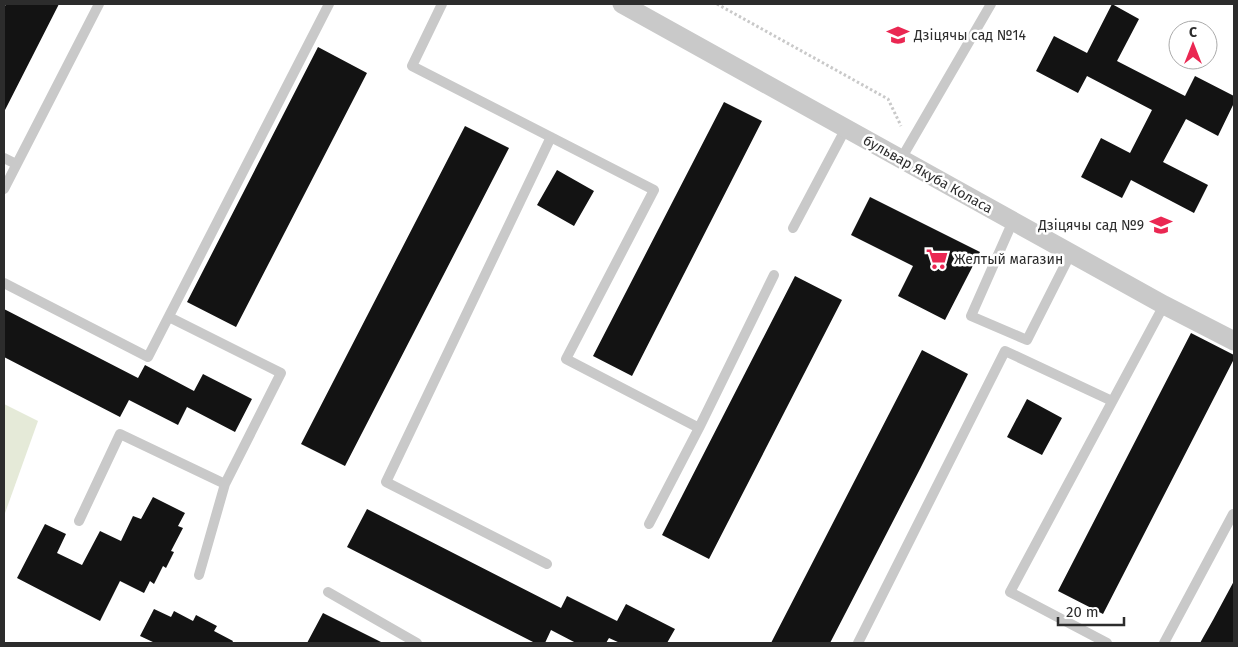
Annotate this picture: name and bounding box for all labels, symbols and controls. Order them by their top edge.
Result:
north arrow [1168,20,1218,70]
school or university icon: Дзіцячы сад №14 [885,22,911,48]
text: С [1189,24,1197,41]
place label: Дзіцячы сад №14 [913,27,1027,44]
street label: бульвар Якуба Коласа [860,132,995,217]
school or university icon: Дзіцячы сад №9 [1148,212,1174,238]
place label: Дзіцячы сад №9 [1037,217,1144,234]
supermarket icon: Желтый магазин [924,246,950,272]
place label: Желтый магазин [954,251,1063,268]
scale bar [1058,594,1124,626]
text: 20 m [1066,603,1099,621]

